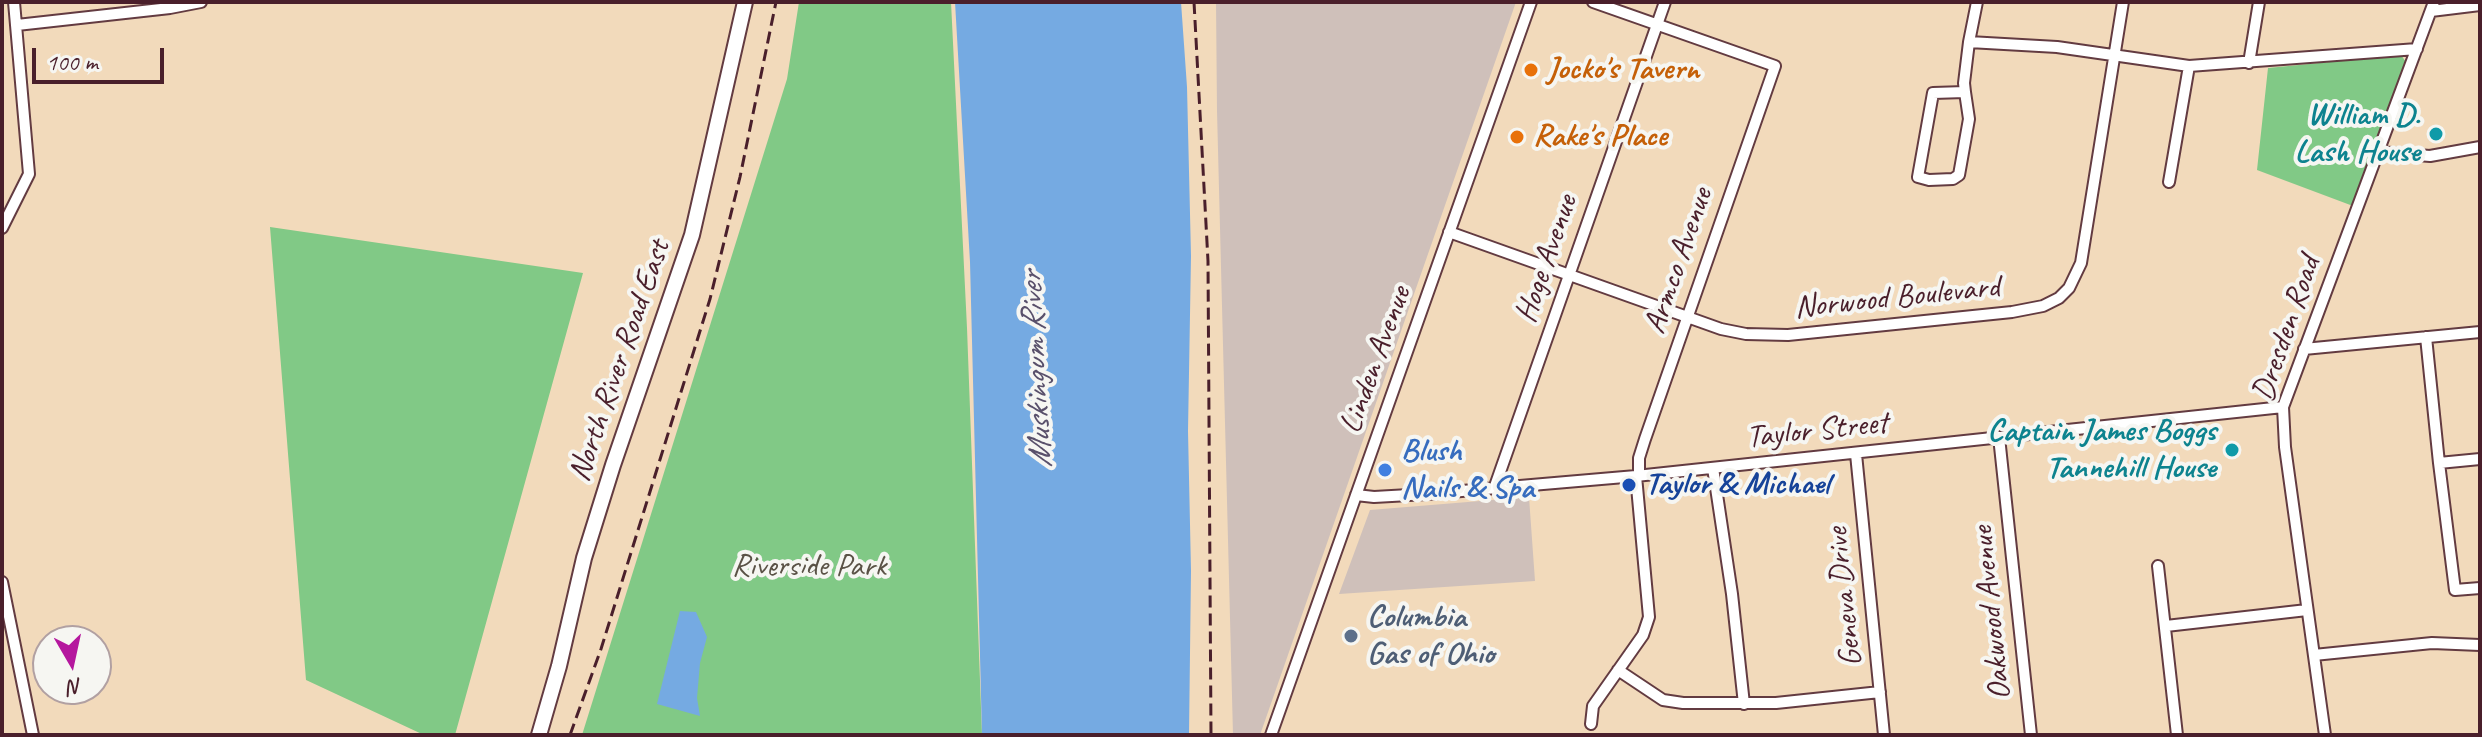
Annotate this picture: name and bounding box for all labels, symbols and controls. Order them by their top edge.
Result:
scale bar [36,32,168,82]
text: 100 m [46,47,98,77]
place label: Jocko's Tavern [1547,51,1699,89]
marker: Jocko's Tavern [1522,61,1540,79]
place label: William D. Lash House [2295,97,2420,172]
place label: Rake's Place [1533,118,1667,156]
marker: William D. Lash House [2427,125,2445,143]
marker: Rake's Place [1508,128,1526,146]
street label: Armco Avenue [1636,183,1722,339]
street label: Hoge Avenue [1507,190,1587,328]
street label: North River Road East [561,235,679,487]
street label: Dresden Road [2244,252,2330,406]
street label: Norwood Boulevard [1793,268,2001,328]
water label: Muskingum River [1012,271,1062,469]
street label: Linden Avenue [1332,282,1420,438]
street label: Taylor Street [1745,404,1889,458]
place label: Captain James Boggs Tannehill House [1987,413,2216,488]
place label: Blush Nails & Spa [1401,433,1534,508]
marker: Captain James Boggs Tannehill House [2223,441,2241,459]
marker: Blush Nails & Spa [1376,461,1394,479]
place label: Taylor & Michael [1645,466,1830,504]
marker: Taylor & Michael [1620,476,1638,494]
street label: Oakwood Avenue [1964,524,2020,702]
street label: Geneva Drive [1819,526,1871,668]
park label: Riverside Park [732,548,886,586]
place label: Columbia Gas of Ohio [1367,599,1494,674]
north arrow [32,625,112,705]
marker: Columbia Gas of Ohio [1342,627,1360,645]
text: N [67,672,84,702]

